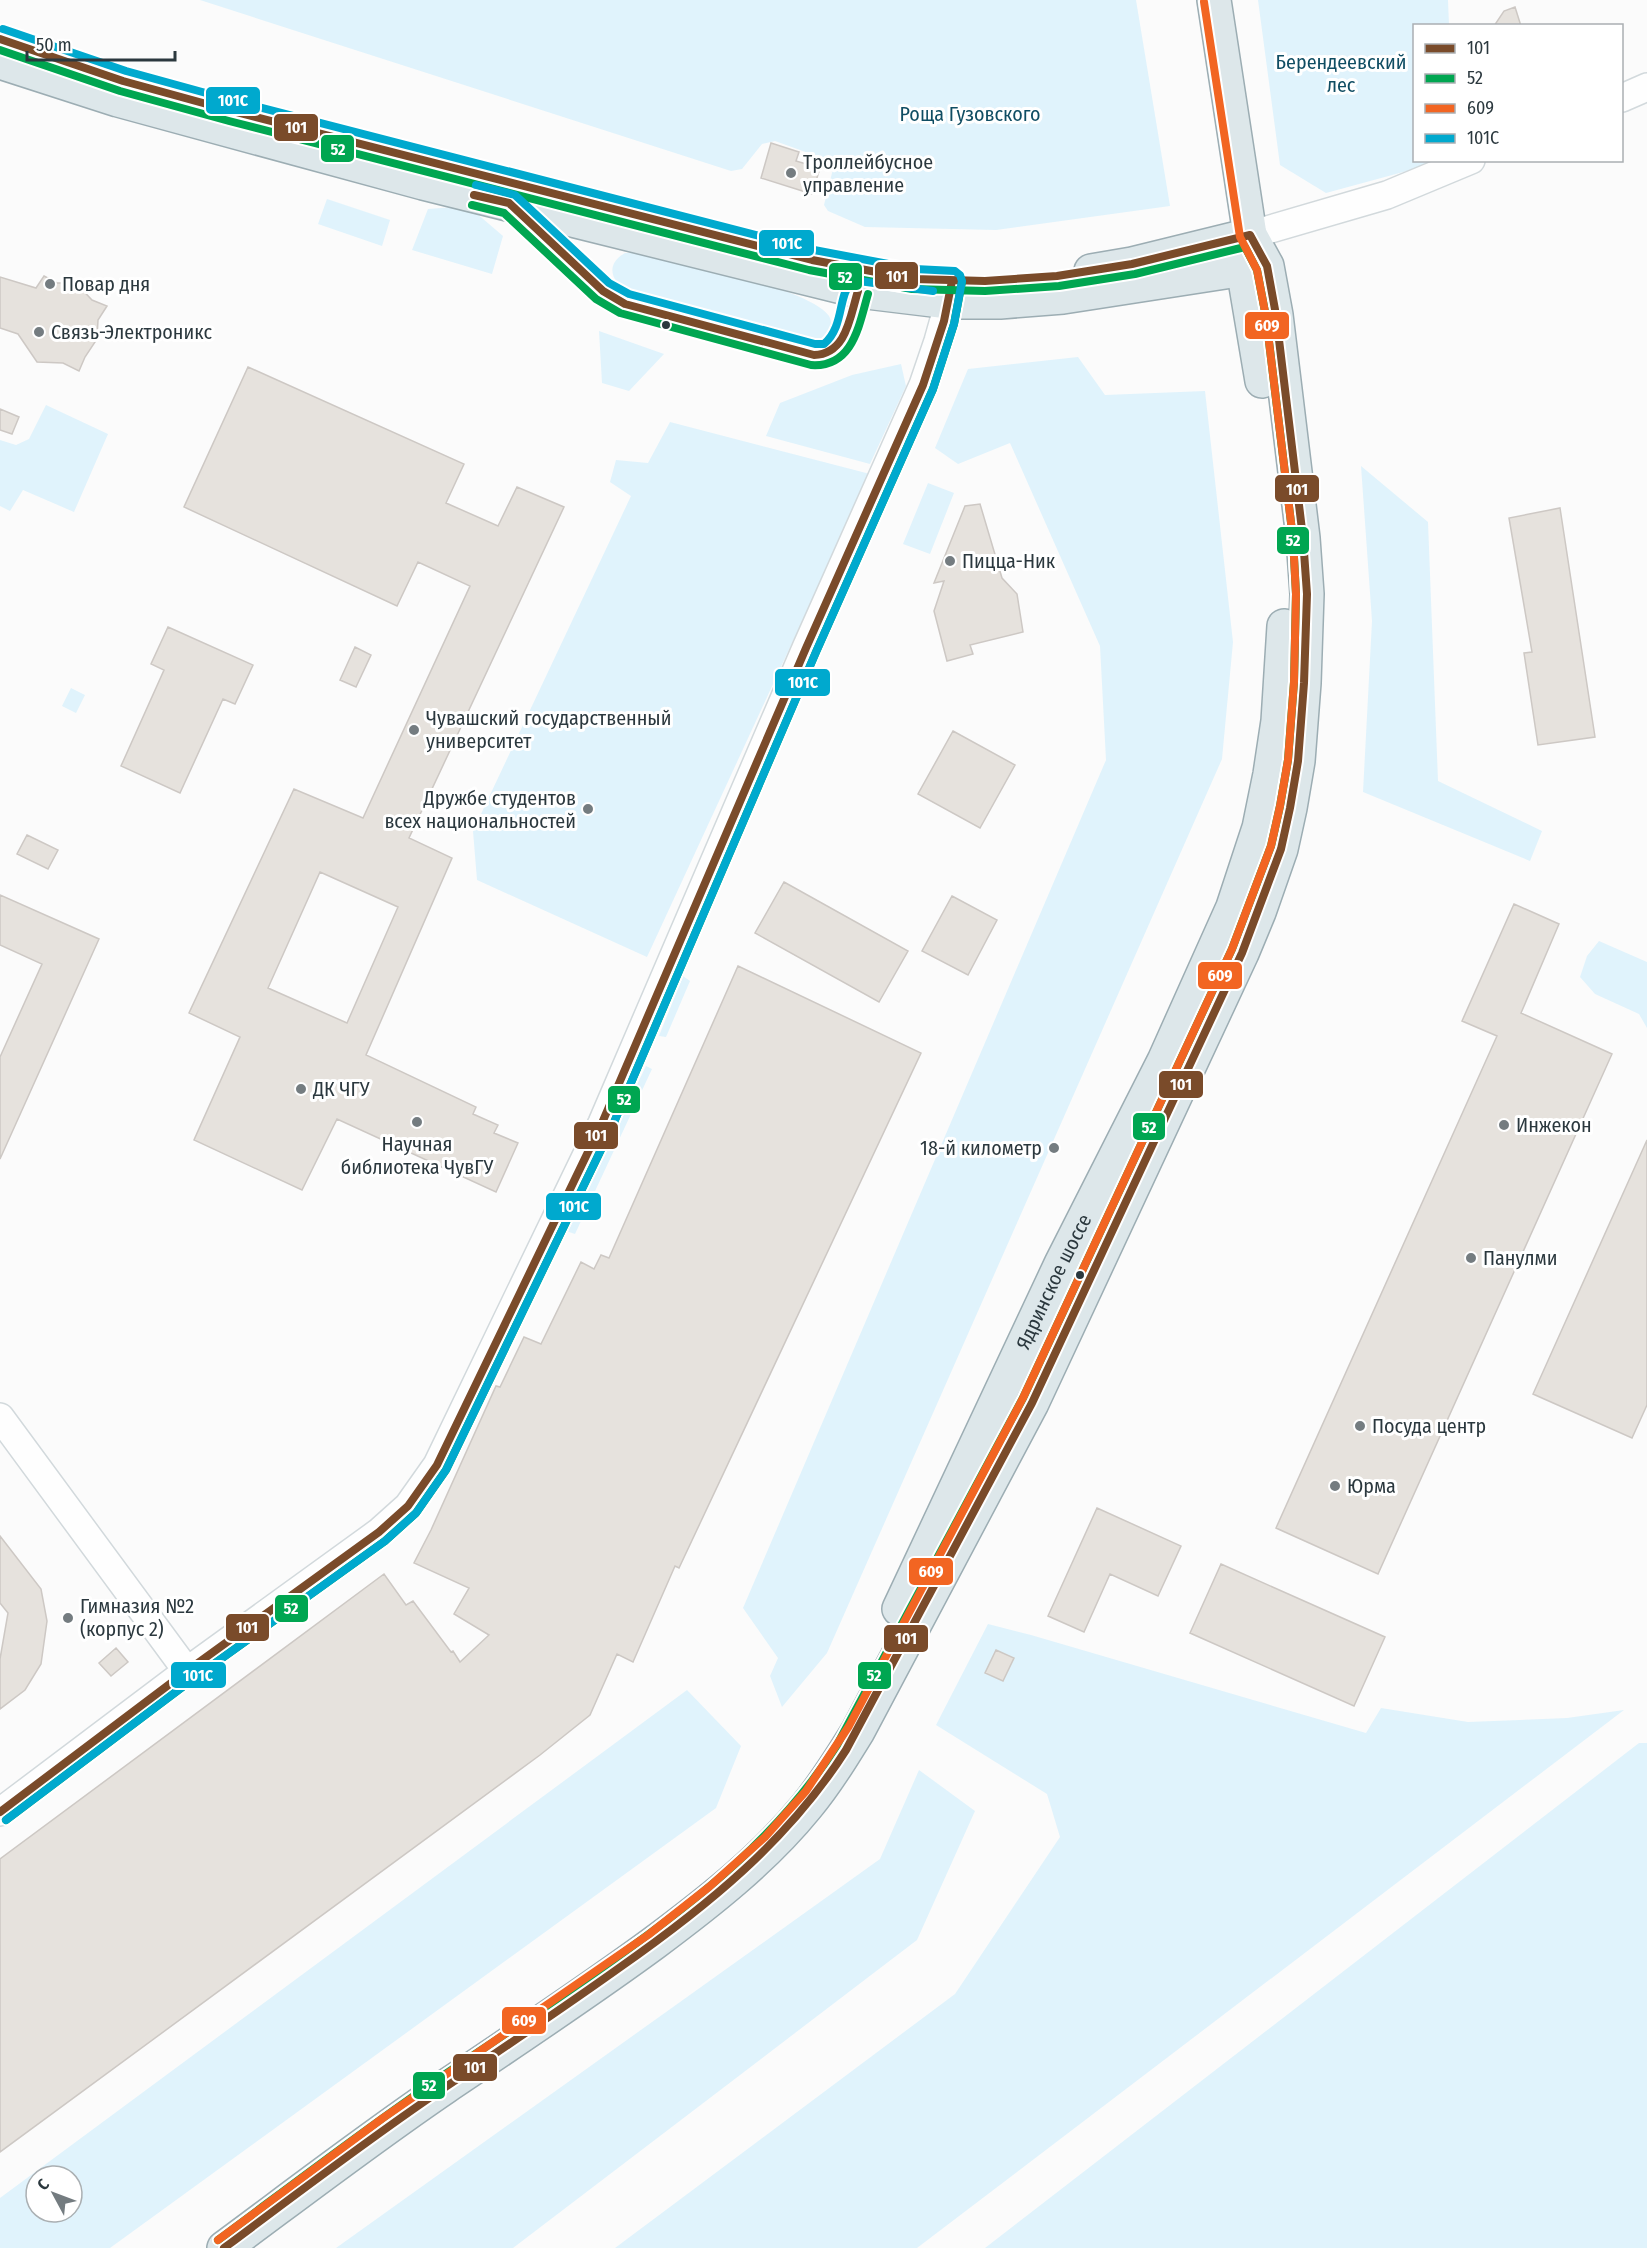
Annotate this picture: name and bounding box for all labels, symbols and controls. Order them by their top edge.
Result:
scale bar [27,24,176,62]
legend [1413,24,1623,162]
text: 50 m [36,34,72,56]
text: 101 [1467,37,1490,59]
park label: Берендеевский лес [1276,50,1406,97]
text: 52 [1467,67,1483,89]
line badge: 101С [205,86,261,115]
text: 101С [218,91,249,110]
text: 609 [1467,97,1494,119]
park label: Роща Гузовского [900,102,1041,126]
line badge: 101 [273,113,319,142]
text: 101 [285,118,307,137]
text: 101С [1467,127,1499,149]
line badge: 52 [320,134,355,163]
text: 52 [330,140,346,159]
place label: Троллейбусное управление [803,150,933,197]
marker: Троллейбусное управление [784,166,798,180]
line badge: 101С [758,229,815,257]
text: 101С [772,234,803,253]
line badge: 101 [874,261,919,290]
line badge: 52 [828,262,863,291]
text: 101 [886,267,908,286]
text: 52 [837,268,853,287]
place label: Повар дня [62,272,150,296]
marker: Повар дня [43,277,57,291]
line badge: 609 [1244,311,1290,340]
text: 609 [1254,316,1280,335]
unlabelled marker [660,319,672,331]
place label: Связь-Электроникс [51,320,212,344]
marker: Связь-Электроникс [32,325,46,339]
line badge: 101 [1274,474,1320,503]
text: 101 [1286,480,1308,499]
line badge: 52 [1276,526,1310,555]
text: 52 [1285,531,1301,550]
place label: Пицца-Ник [962,549,1056,573]
marker: Пицца-Ник [943,554,957,568]
line badge: 101С [774,668,831,697]
text: 101С [788,673,819,692]
place label: Чувашский государственный университет [426,706,671,753]
marker: Чувашский государственный университет [407,723,421,737]
place label: Дружбе студентов всех национальностей [384,786,576,833]
marker: Дружбе студентов всех национальностей [581,802,595,816]
line badge: 609 [1197,961,1243,990]
text: 609 [1207,966,1233,985]
line badge: 101 [1158,1070,1204,1099]
text: 101 [1170,1075,1192,1094]
place label: ДК ЧГУ [312,1077,370,1101]
marker: ДК ЧГУ [294,1082,308,1096]
line badge: 52 [607,1085,641,1114]
text: 52 [616,1090,632,1109]
line badge: 52 [1132,1112,1166,1141]
place label: Инжекон [1516,1113,1592,1137]
marker: Научная библиотека ЧувГУ [410,1115,424,1129]
text: 52 [1141,1118,1157,1137]
marker: Инжекон [1497,1118,1511,1132]
line badge: 101 [573,1121,619,1150]
text: 101 [585,1126,607,1145]
place label: Научная библиотека ЧувГУ [341,1132,493,1179]
place label: 18-й километр [920,1136,1042,1160]
marker: 18-й километр [1047,1141,1061,1155]
line badge: 101С [545,1192,602,1221]
text: 101С [559,1197,590,1216]
street label: Ядринское шоссе [1011,1210,1096,1353]
place label: Панулми [1483,1246,1557,1270]
marker: Панулми [1464,1251,1478,1265]
unlabelled marker [1074,1269,1086,1281]
place label: Посуда центр [1372,1414,1486,1438]
marker: Посуда центр [1353,1419,1367,1433]
place label: Юрма [1347,1474,1396,1498]
marker: Юрма [1328,1479,1342,1493]
line badge: 609 [908,1557,954,1586]
text: 609 [918,1562,944,1581]
place label: Гимназия №2 (корпус 2) [80,1594,194,1641]
line badge: 52 [274,1594,309,1623]
text: 52 [283,1599,299,1618]
marker: Гимназия №2 (корпус 2) [61,1611,75,1625]
line badge: 101 [225,1613,270,1642]
text: 101 [236,1618,258,1637]
line badge: 101 [883,1624,929,1653]
text: 101 [895,1629,917,1648]
line badge: 101С [170,1661,227,1689]
line badge: 52 [857,1661,892,1690]
text: 101С [183,1666,214,1685]
text: 52 [866,1666,882,1685]
line badge: 609 [501,2006,547,2035]
text: 609 [511,2011,537,2030]
line badge: 101 [452,2053,498,2082]
text: 101 [464,2058,486,2077]
line badge: 52 [412,2071,446,2100]
text: 52 [421,2076,437,2095]
north arrow [24,2164,84,2224]
text: С [33,2175,53,2194]

